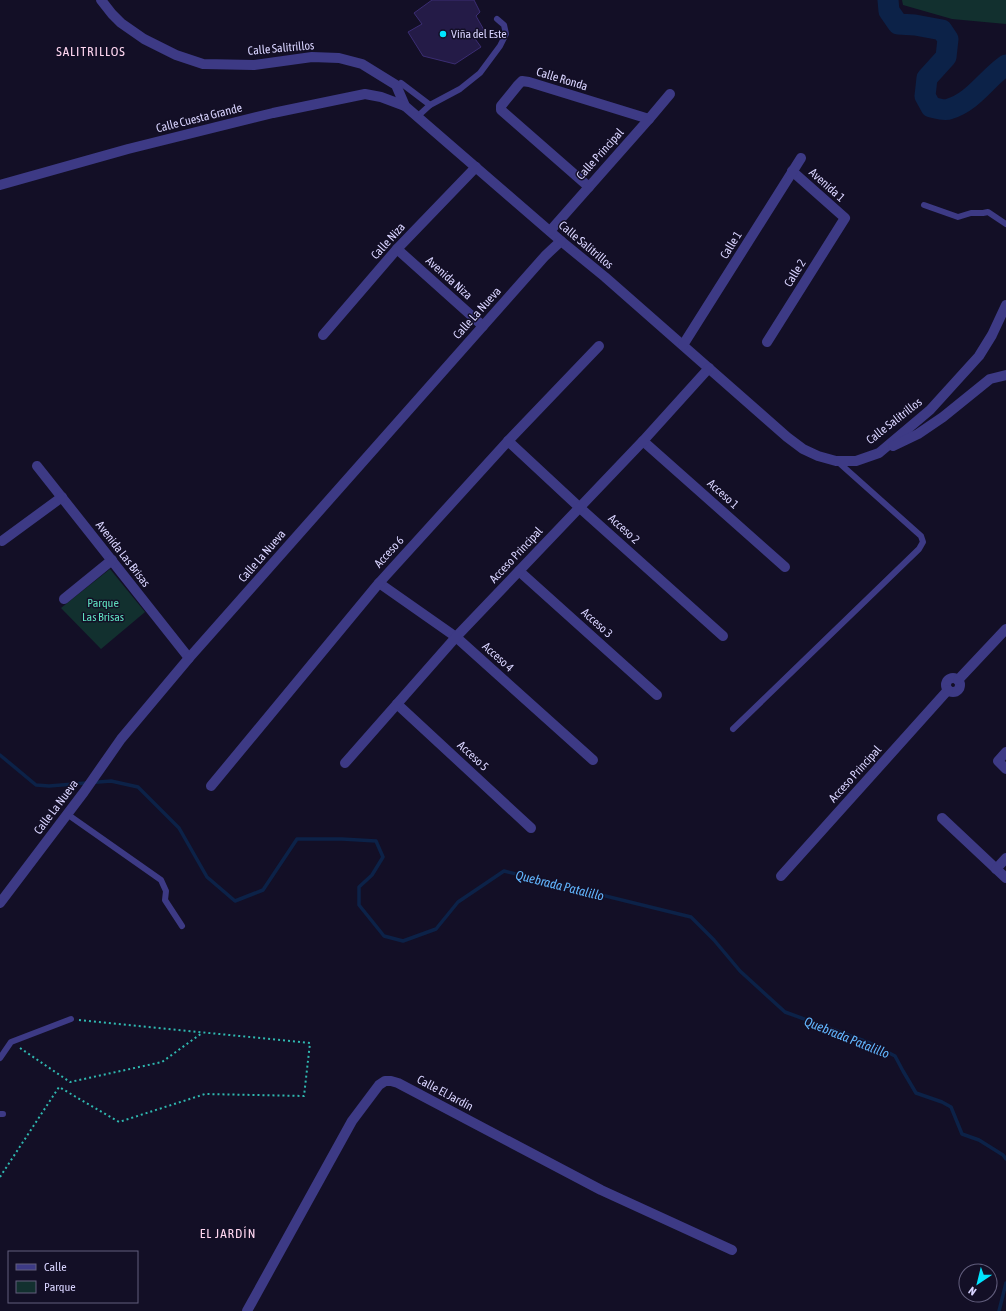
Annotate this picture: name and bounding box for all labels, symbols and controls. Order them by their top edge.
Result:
place label: Viña del Este [451,27,507,41]
marker: Viña del Este [438,29,448,39]
street label: Calle Salitrillos [247,38,315,58]
district label: SALITRILLOS [56,44,126,59]
street label: Calle Ronda [535,65,589,93]
street label: Calle Cuesta Grande [155,101,243,135]
street label: Calle Principal [573,125,627,182]
street label: Avenida 1 [806,165,848,205]
street label: Calle Salitrillos [556,218,616,272]
street label: Calle Niza [368,220,408,262]
street label: Calle 1 [717,228,745,261]
street label: Avenida Niza [423,254,475,302]
street label: Calle 2 [781,257,809,289]
street label: Calle La Nueva [450,284,504,342]
street label: Calle Salitrillos [863,395,925,447]
street label: Acceso 1 [704,476,742,512]
street label: Acceso 2 [605,511,643,547]
street label: Avenida Las Brisas [93,518,153,590]
street label: Acceso Principal [487,524,546,586]
street label: Calle La Nueva [235,527,289,585]
street label: Acceso 6 [371,533,407,571]
park label: Parque Las Brisas [82,596,124,624]
street label: Acceso 3 [578,605,616,641]
street label: Acceso 4 [479,639,517,675]
street label: Acceso 5 [455,738,491,774]
street label: Acceso Principal [826,742,885,805]
street label: Calle La Nueva [31,777,81,837]
water label: Quebrada Patalillo [514,867,606,904]
water label: Quebrada Patalillo [802,1014,892,1061]
street label: Calle El Jardín [415,1072,475,1114]
district label: EL JARDÍN [200,1226,256,1241]
legend [8,1251,138,1303]
text: Calle [44,1260,67,1274]
north arrow [958,1263,998,1303]
text: Parque [44,1280,76,1294]
text: N [966,1284,978,1298]

